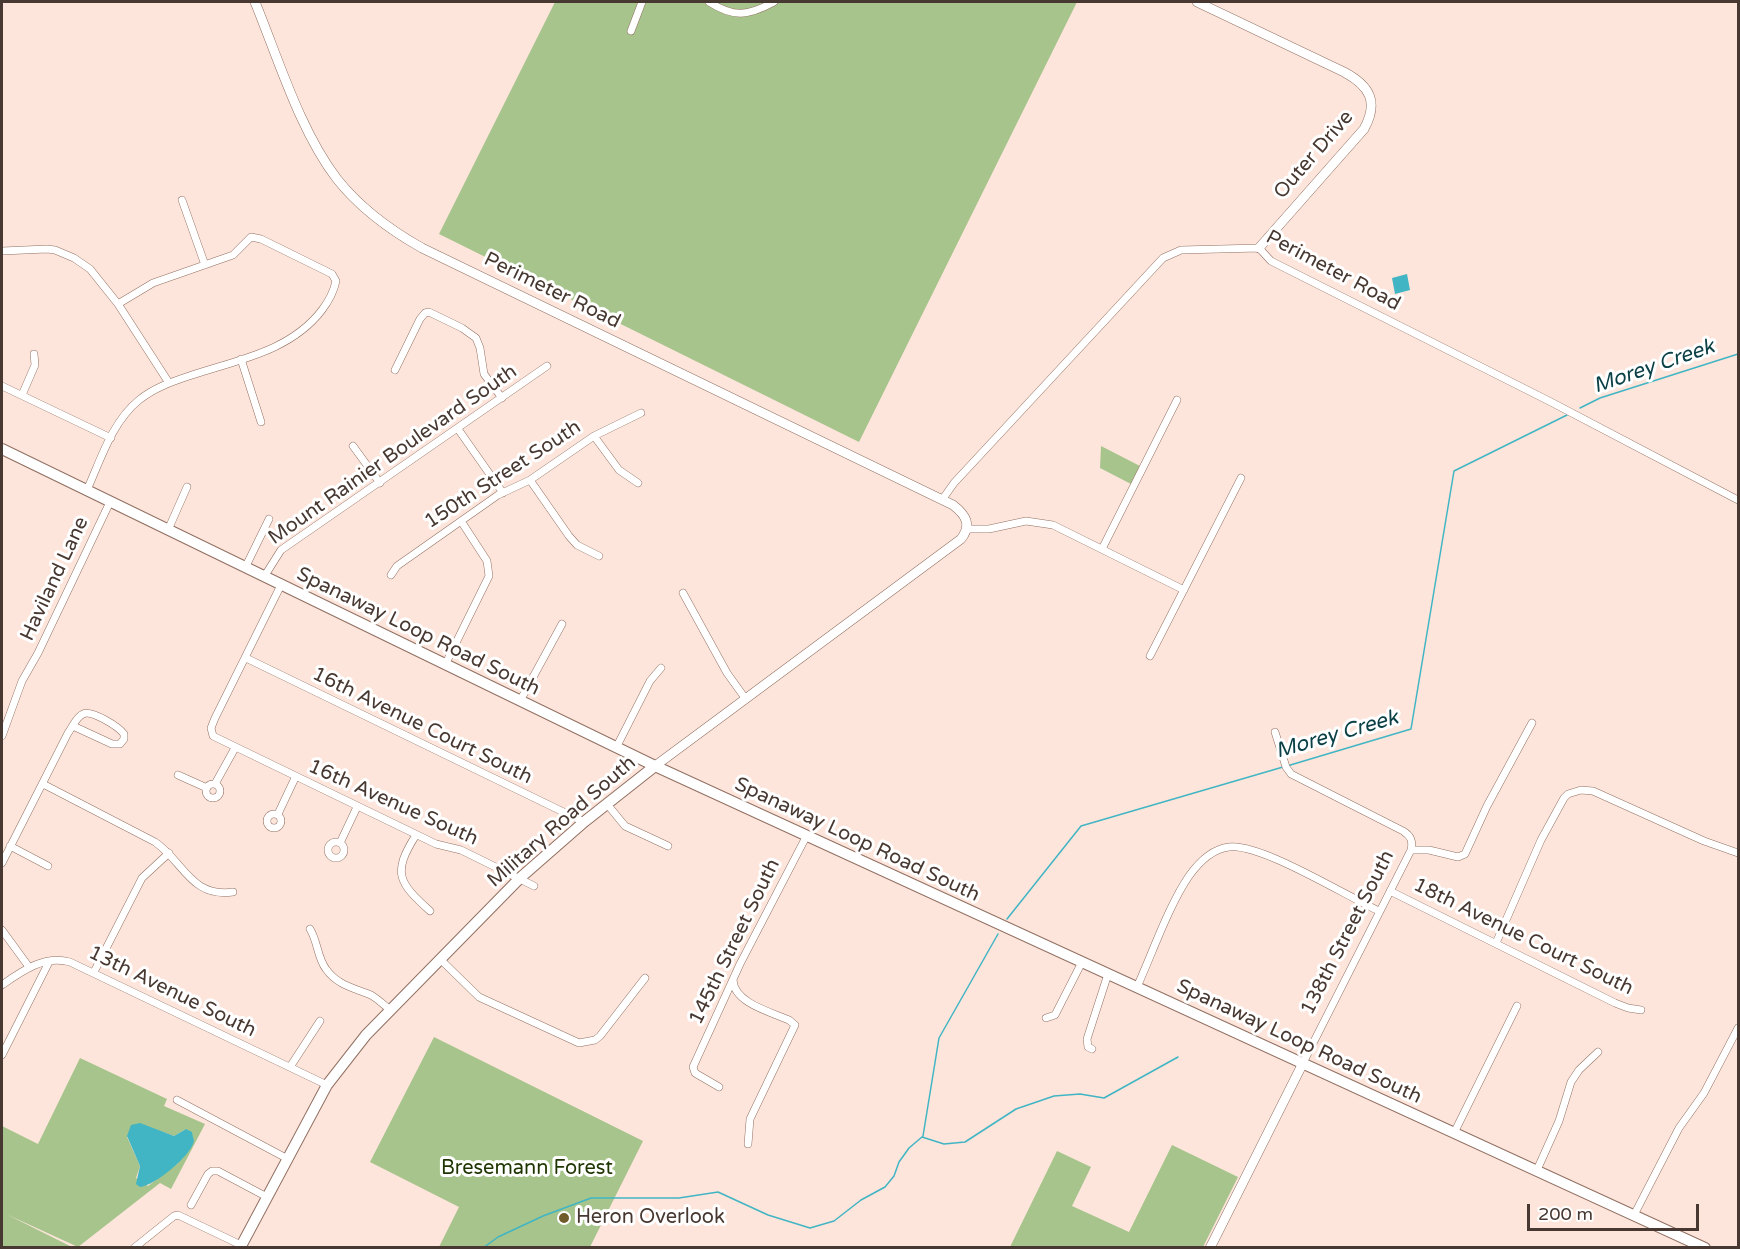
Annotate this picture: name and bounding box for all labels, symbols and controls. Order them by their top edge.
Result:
street label: Outer Drive [1269,106,1359,204]
street label: Perimeter Road [1262,225,1404,317]
street label: Perimeter Road [480,248,624,334]
water label: Morey Creek [1590,335,1718,399]
street label: Mount Rainier Boulevard South [264,360,522,550]
street label: 150th Street South [420,415,586,535]
street label: Haviland Lane [16,513,94,645]
street label: Spanaway Loop Road South [292,563,544,701]
street label: 16th Avenue Court South [308,662,536,790]
water label: Morey Creek [1273,705,1401,765]
street label: Military Road South [483,751,641,893]
street label: 16th Avenue South [304,755,482,851]
street label: Spanaway Loop Road South [731,773,983,907]
street label: 138th Street South [1296,847,1400,1019]
street label: 145th Street South [684,855,786,1029]
street label: 18th Avenue Court South [1409,873,1637,1001]
street label: 13th Avenue South [84,941,260,1043]
street label: Spanaway Loop Road South [1173,975,1425,1109]
park label: Bresemann Forest [441,1157,613,1181]
scale bar [1530,1192,1702,1230]
text: 200 m [1538,1203,1593,1225]
place label: Heron Overlook [576,1206,725,1230]
marker: Heron Overlook [557,1211,571,1225]

